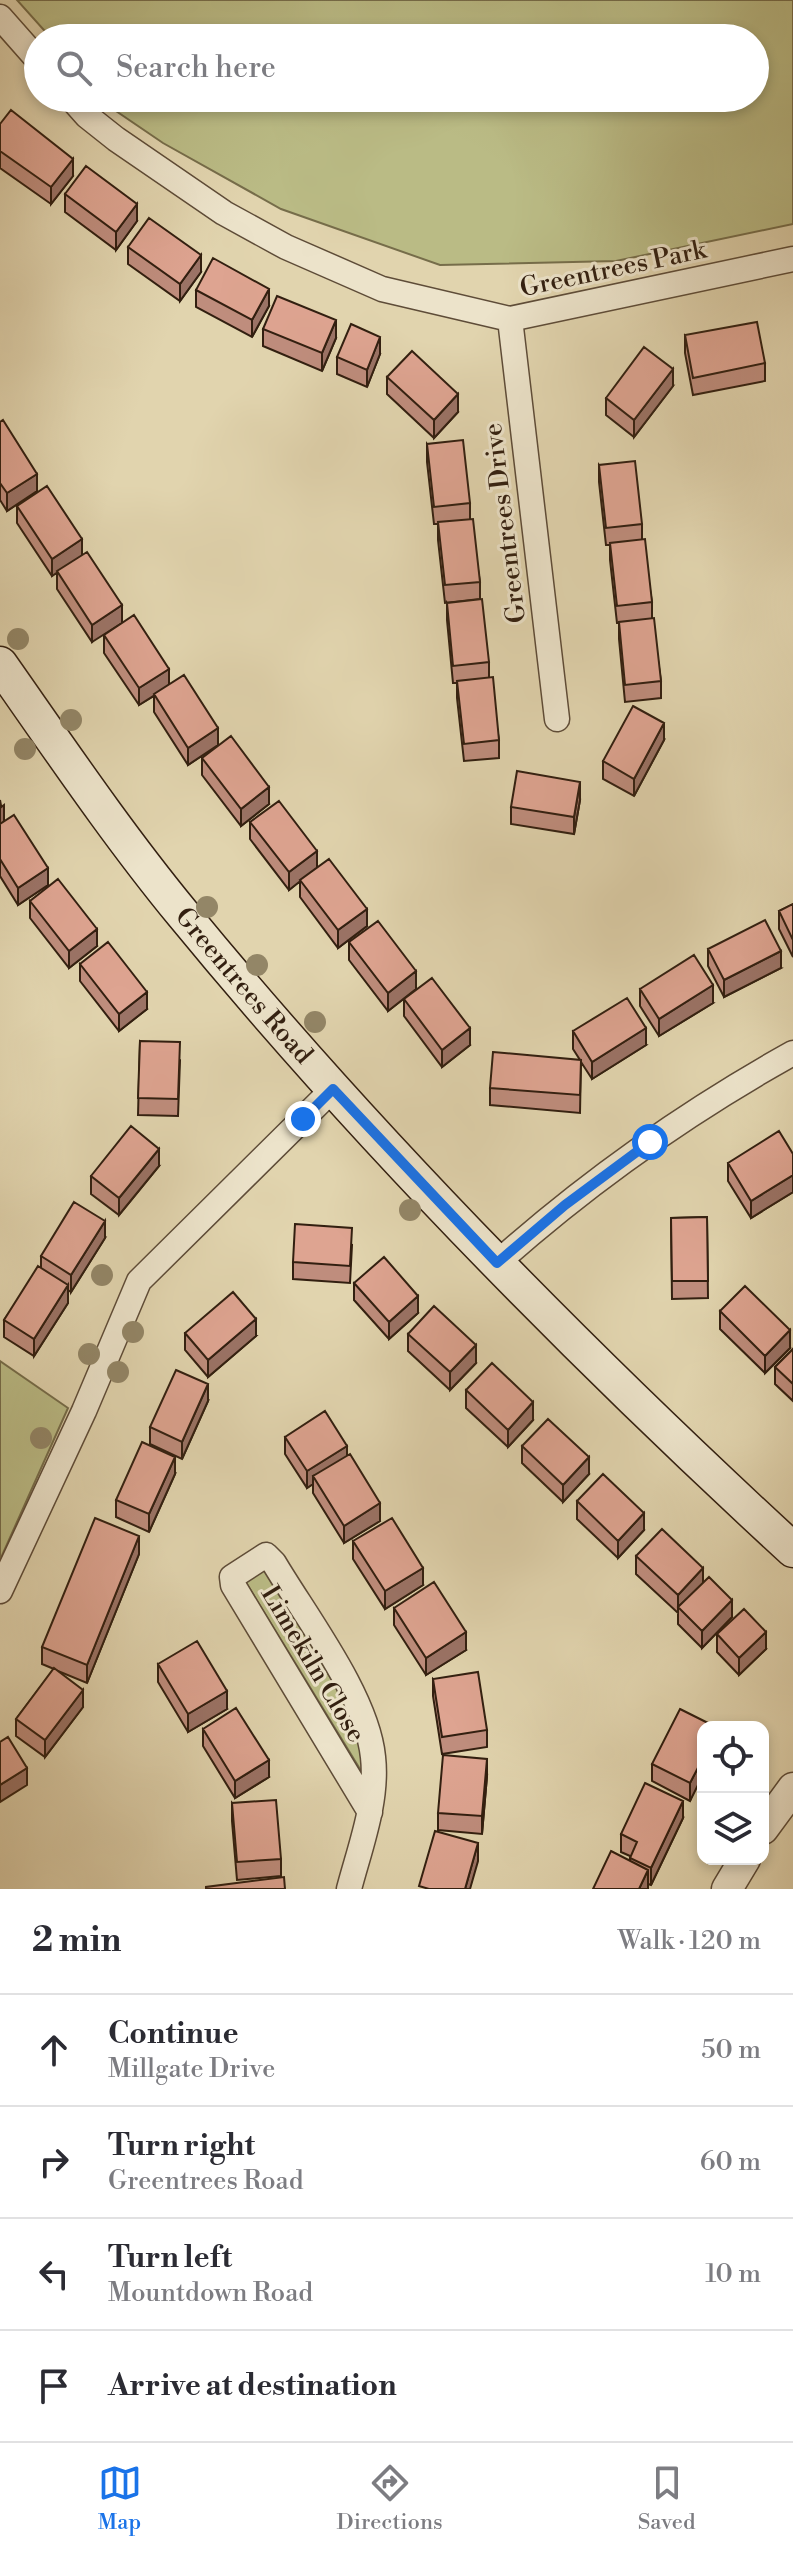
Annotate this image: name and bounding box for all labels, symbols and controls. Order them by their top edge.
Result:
search box [24,24,769,112]
icon: search [52,46,96,90]
text: Search here [116,49,276,87]
street label: Greentrees Park [517,233,710,304]
street label: Greentrees Drive [477,421,533,625]
street label: Greentrees Road [168,901,320,1071]
route end [285,1101,321,1137]
route start [632,1124,668,1160]
street label: Limekiln Close [254,1580,372,1748]
map controls [697,1721,769,1865]
button: locate [697,1721,769,1793]
button: layers [697,1793,769,1865]
text: 2 min [32,1920,121,1962]
text: Walk · 120 m [618,1925,761,1957]
text: Continue [108,2015,239,2053]
icon: ahead [32,2028,76,2072]
text: 50 m [701,2034,761,2066]
text: Millgate Drive [108,2053,275,2085]
text: Turn right [108,2127,255,2165]
icon: right [32,2140,76,2184]
text: 60 m [700,2146,761,2178]
text: Greentrees Road [108,2165,303,2197]
text: Turn left [108,2239,232,2277]
icon: left [32,2252,76,2296]
text: 10 m [705,2258,761,2290]
text: Mountdown Road [108,2277,313,2309]
icon: arrive [32,2364,76,2408]
text: Arrive at destination [108,2367,397,2405]
tab: Map [98,2461,142,2536]
tab: Directions [337,2461,443,2536]
tab: Saved [638,2461,695,2536]

